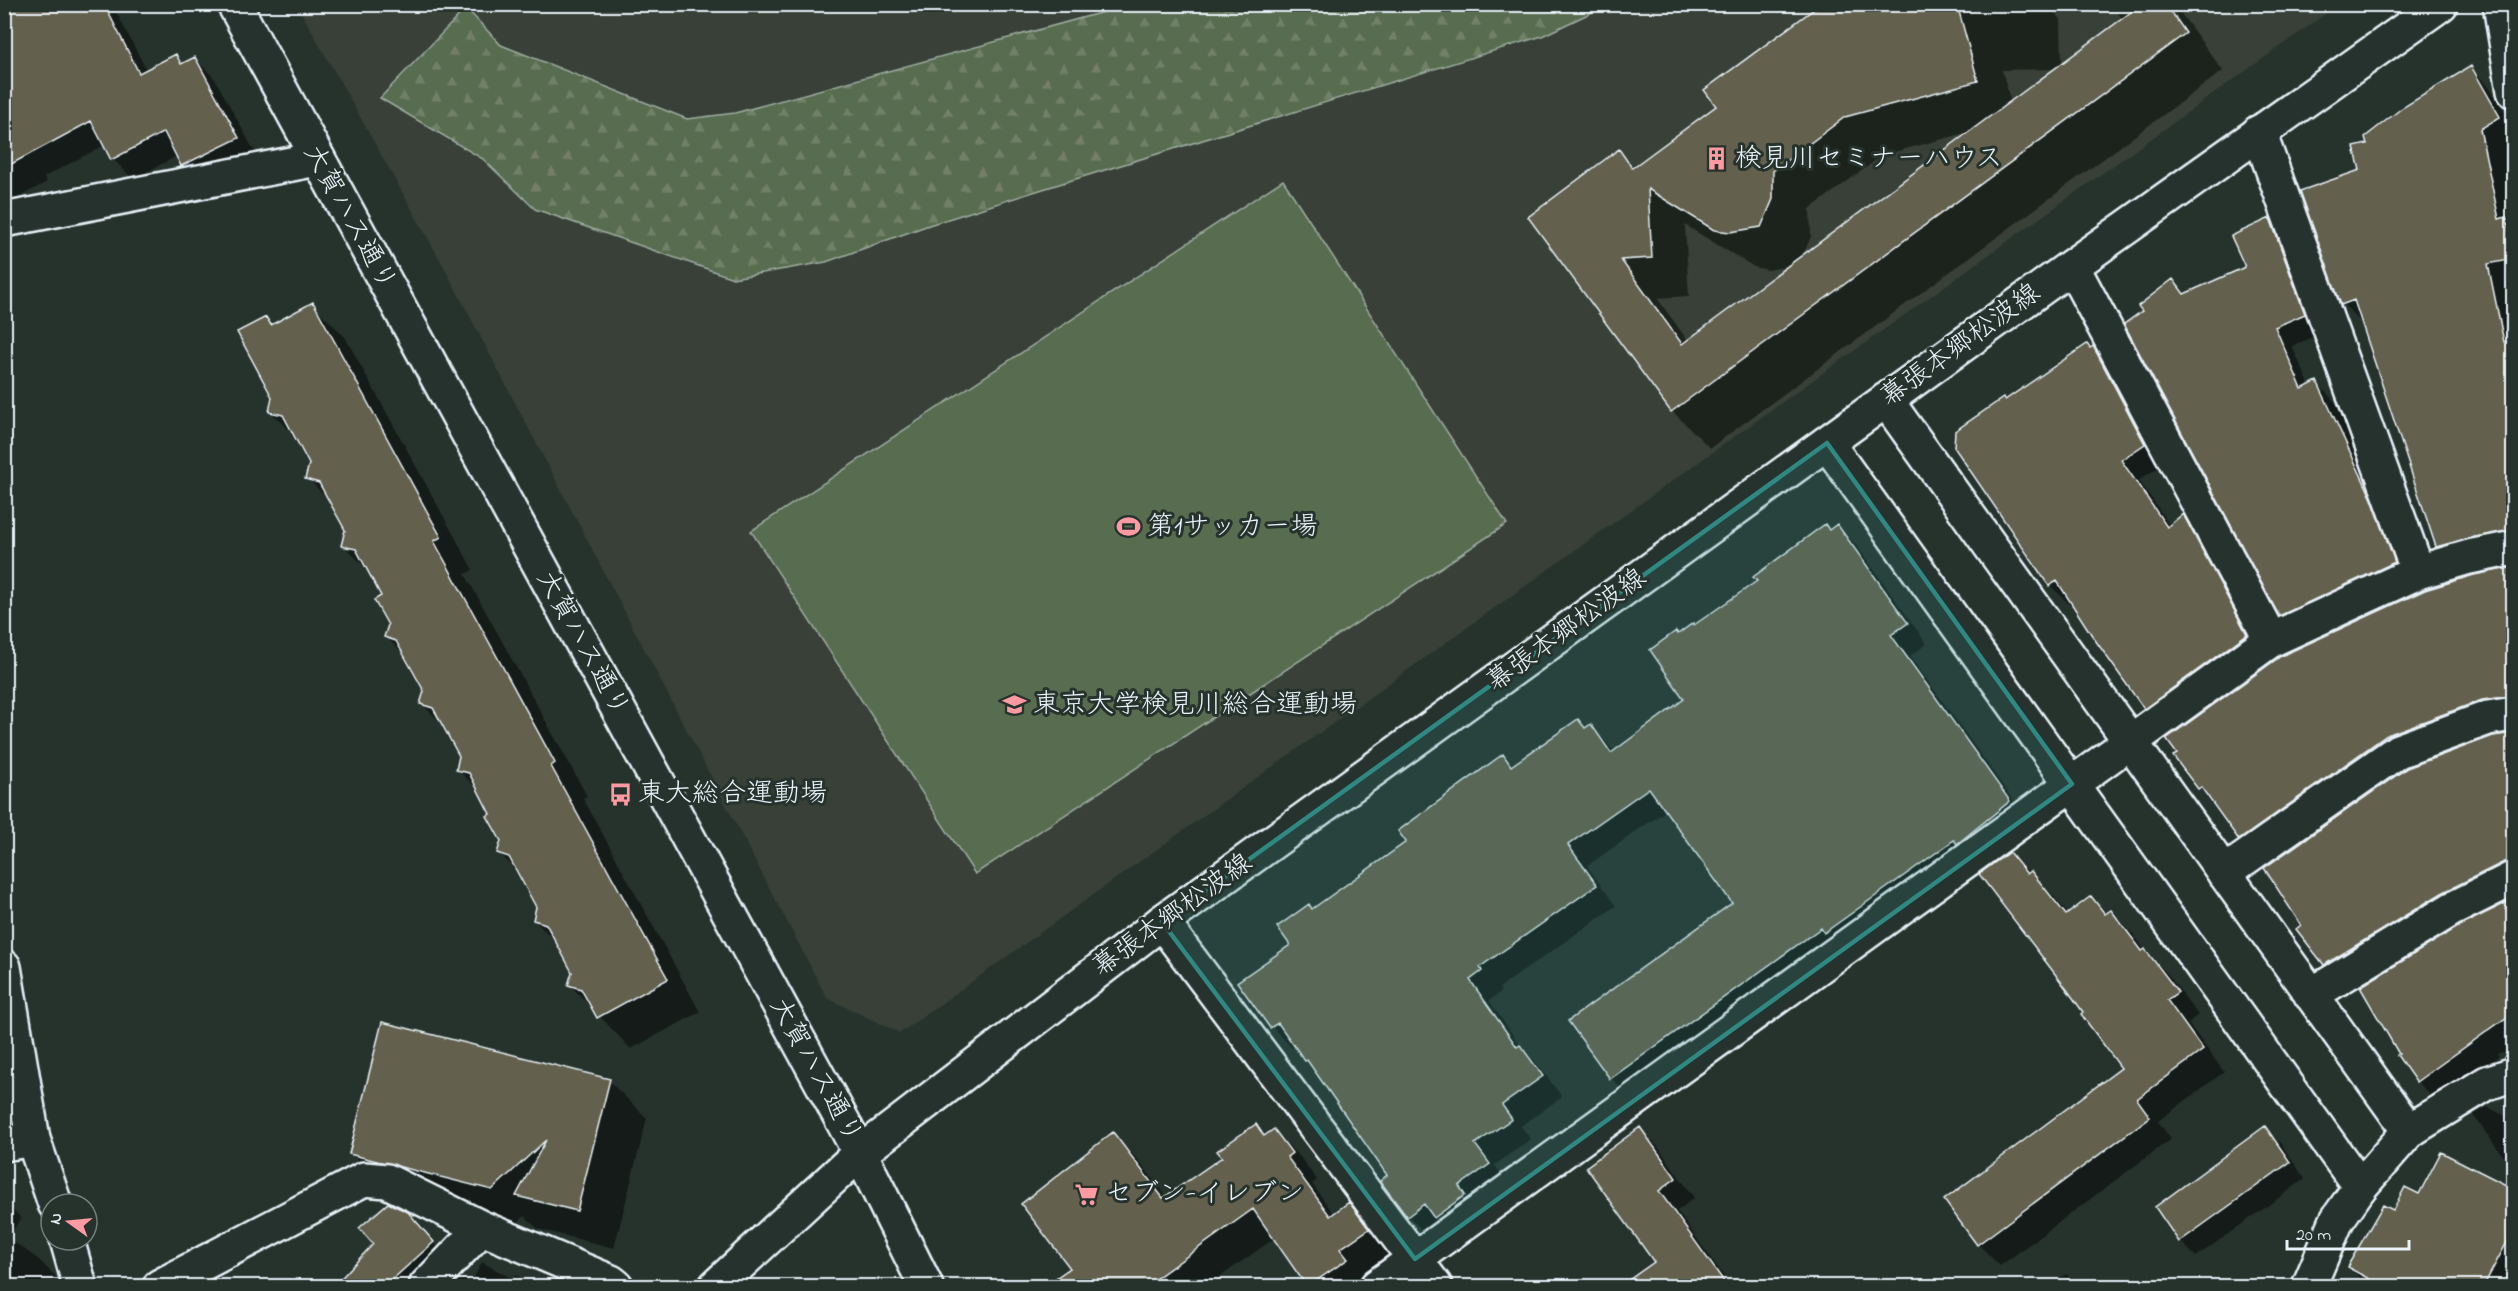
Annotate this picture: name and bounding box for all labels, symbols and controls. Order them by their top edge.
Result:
street label: 大賀ハス通り [293,138,405,298]
place label: 検見川セミナーハウス [1735,140,2003,179]
building icon: 検見川セミナーハウス [1704,146,1730,172]
street label: 幕張本郷松波線 [1873,275,2049,417]
place label: 第1サッカー場 [1147,508,1318,547]
sports icon: 第1サッカー場 [1116,514,1142,540]
street label: 幕張本郷松波線 [1479,560,1655,702]
street label: 大賀ハス通り [526,564,638,724]
place label: 東京大学検見川総合運動場 [1033,686,1357,725]
school or university icon: 東京大学検見川総合運動場 [1002,692,1028,718]
place label: 東大総合運動場 [638,775,827,814]
bus stop icon: 東大総合運動場 [607,781,633,807]
street label: 幕張本郷松波線 [1085,845,1261,987]
street label: 大賀ハス通り [759,991,871,1151]
place label: セブン-イレブン [1105,1175,1304,1214]
supermarket icon: セブン-イレブン [1074,1181,1100,1207]
north arrow [39,1192,99,1252]
text: N [43,1210,69,1227]
scale bar [2287,1213,2408,1251]
text: 20 m [2296,1223,2331,1249]

